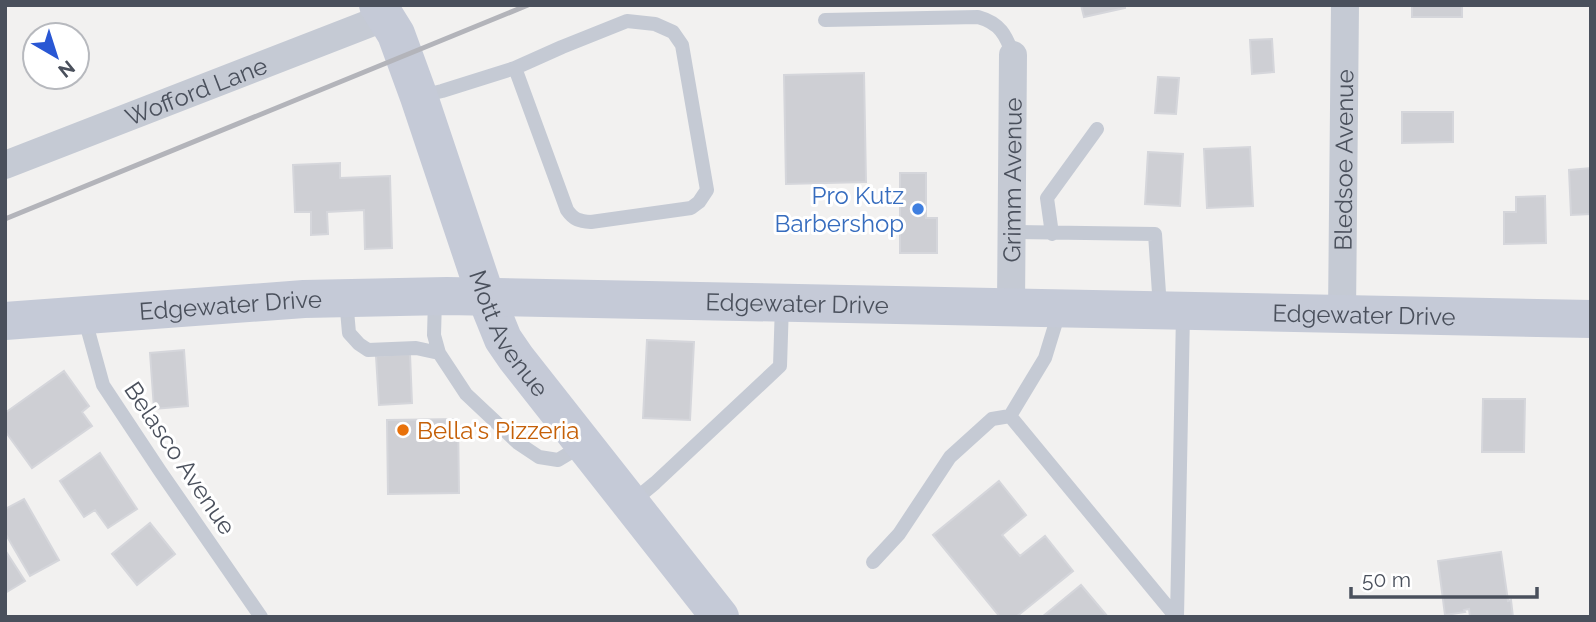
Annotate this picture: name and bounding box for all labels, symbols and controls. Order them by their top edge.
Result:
north arrow [21,21,91,91]
street label: Wofford Lane [121,50,271,131]
text: N [54,56,79,82]
street label: Bledsoe Avenue [1328,69,1359,251]
street label: Grimm Avenue [997,98,1027,262]
place label: Pro Kutz Barbershop [775,181,904,238]
marker: Pro Kutz Barbershop [910,201,926,217]
street label: Mott Avenue [464,266,555,402]
street label: Edgewater Drive [138,284,322,326]
street label: Edgewater Drive [705,287,889,319]
street label: Edgewater Drive [1272,298,1456,331]
street label: Belasco Avenue [118,376,242,540]
place label: Bella's Pizzeria [417,416,579,445]
marker: Bella's Pizzeria [395,422,411,438]
scale bar [1351,556,1536,600]
text: 50 m [1362,567,1411,592]

